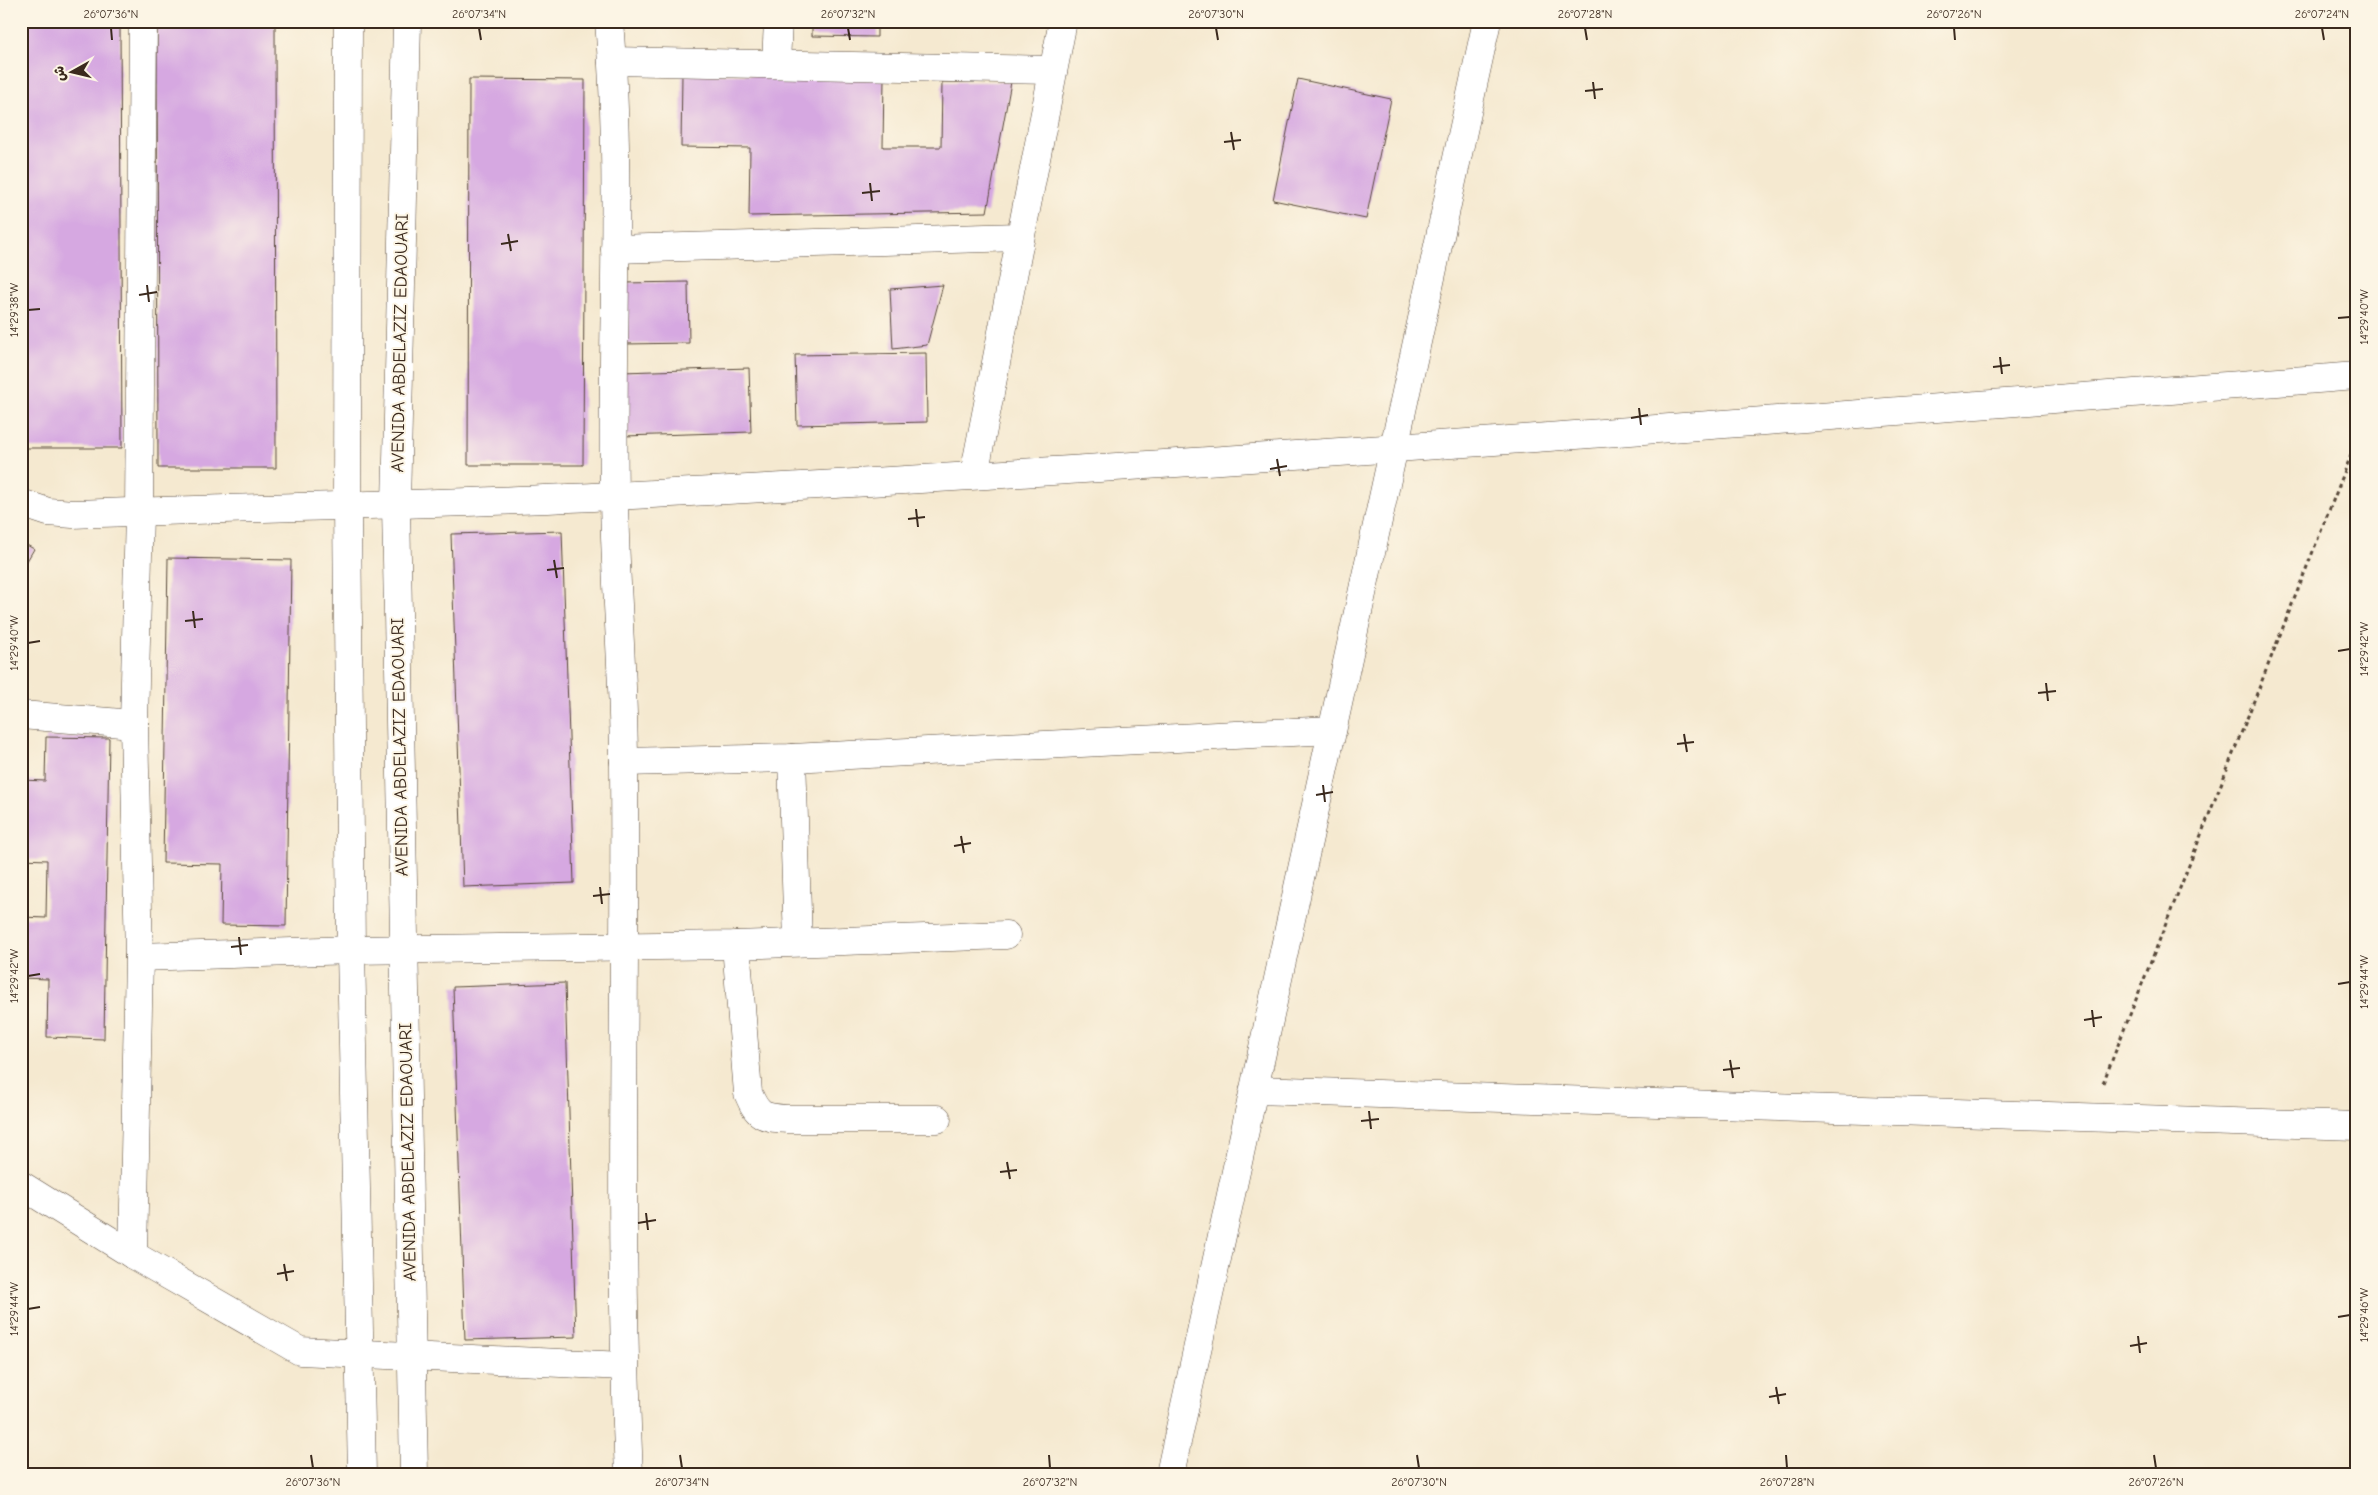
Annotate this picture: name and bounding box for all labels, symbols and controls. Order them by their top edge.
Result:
text: 26°07'36"N [84,7,138,21]
text: 26°07'34"N [452,7,506,21]
text: 26°07'32"N [821,7,875,21]
text: 26°07'30"N [1188,7,1244,21]
text: 26°07'28"N [1558,7,1612,21]
text: 26°07'26"N [1926,7,1982,21]
text: 26°07'24"N [2295,7,2349,21]
north arrow [48,48,98,98]
text: ش [50,65,69,83]
street label: AVENIDA ABDELAZIZ EDAOUARI [387,213,413,473]
text: 14°29'38"W [7,282,21,337]
text: 14°29'40"W [2357,289,2371,345]
text: 14°29'40"W [7,615,21,671]
street label: AVENIDA ABDELAZIZ EDAOUARI [387,617,413,877]
text: 14°29'42"W [2357,621,2371,676]
text: 14°29'42"W [7,948,21,1003]
text: 14°29'44"W [2357,954,2371,1009]
street label: AVENIDA ABDELAZIZ EDAOUARI [395,1022,421,1282]
text: 14°29'44"W [7,1281,21,1336]
text: 14°29'46"W [2357,1287,2371,1342]
text: 26°07'36"N [286,1475,340,1489]
text: 26°07'34"N [655,1475,709,1489]
text: 26°07'32"N [1023,1475,1077,1489]
text: 26°07'30"N [1391,1475,1447,1489]
text: 26°07'28"N [1760,1475,1814,1489]
text: 26°07'26"N [2128,1475,2184,1489]

